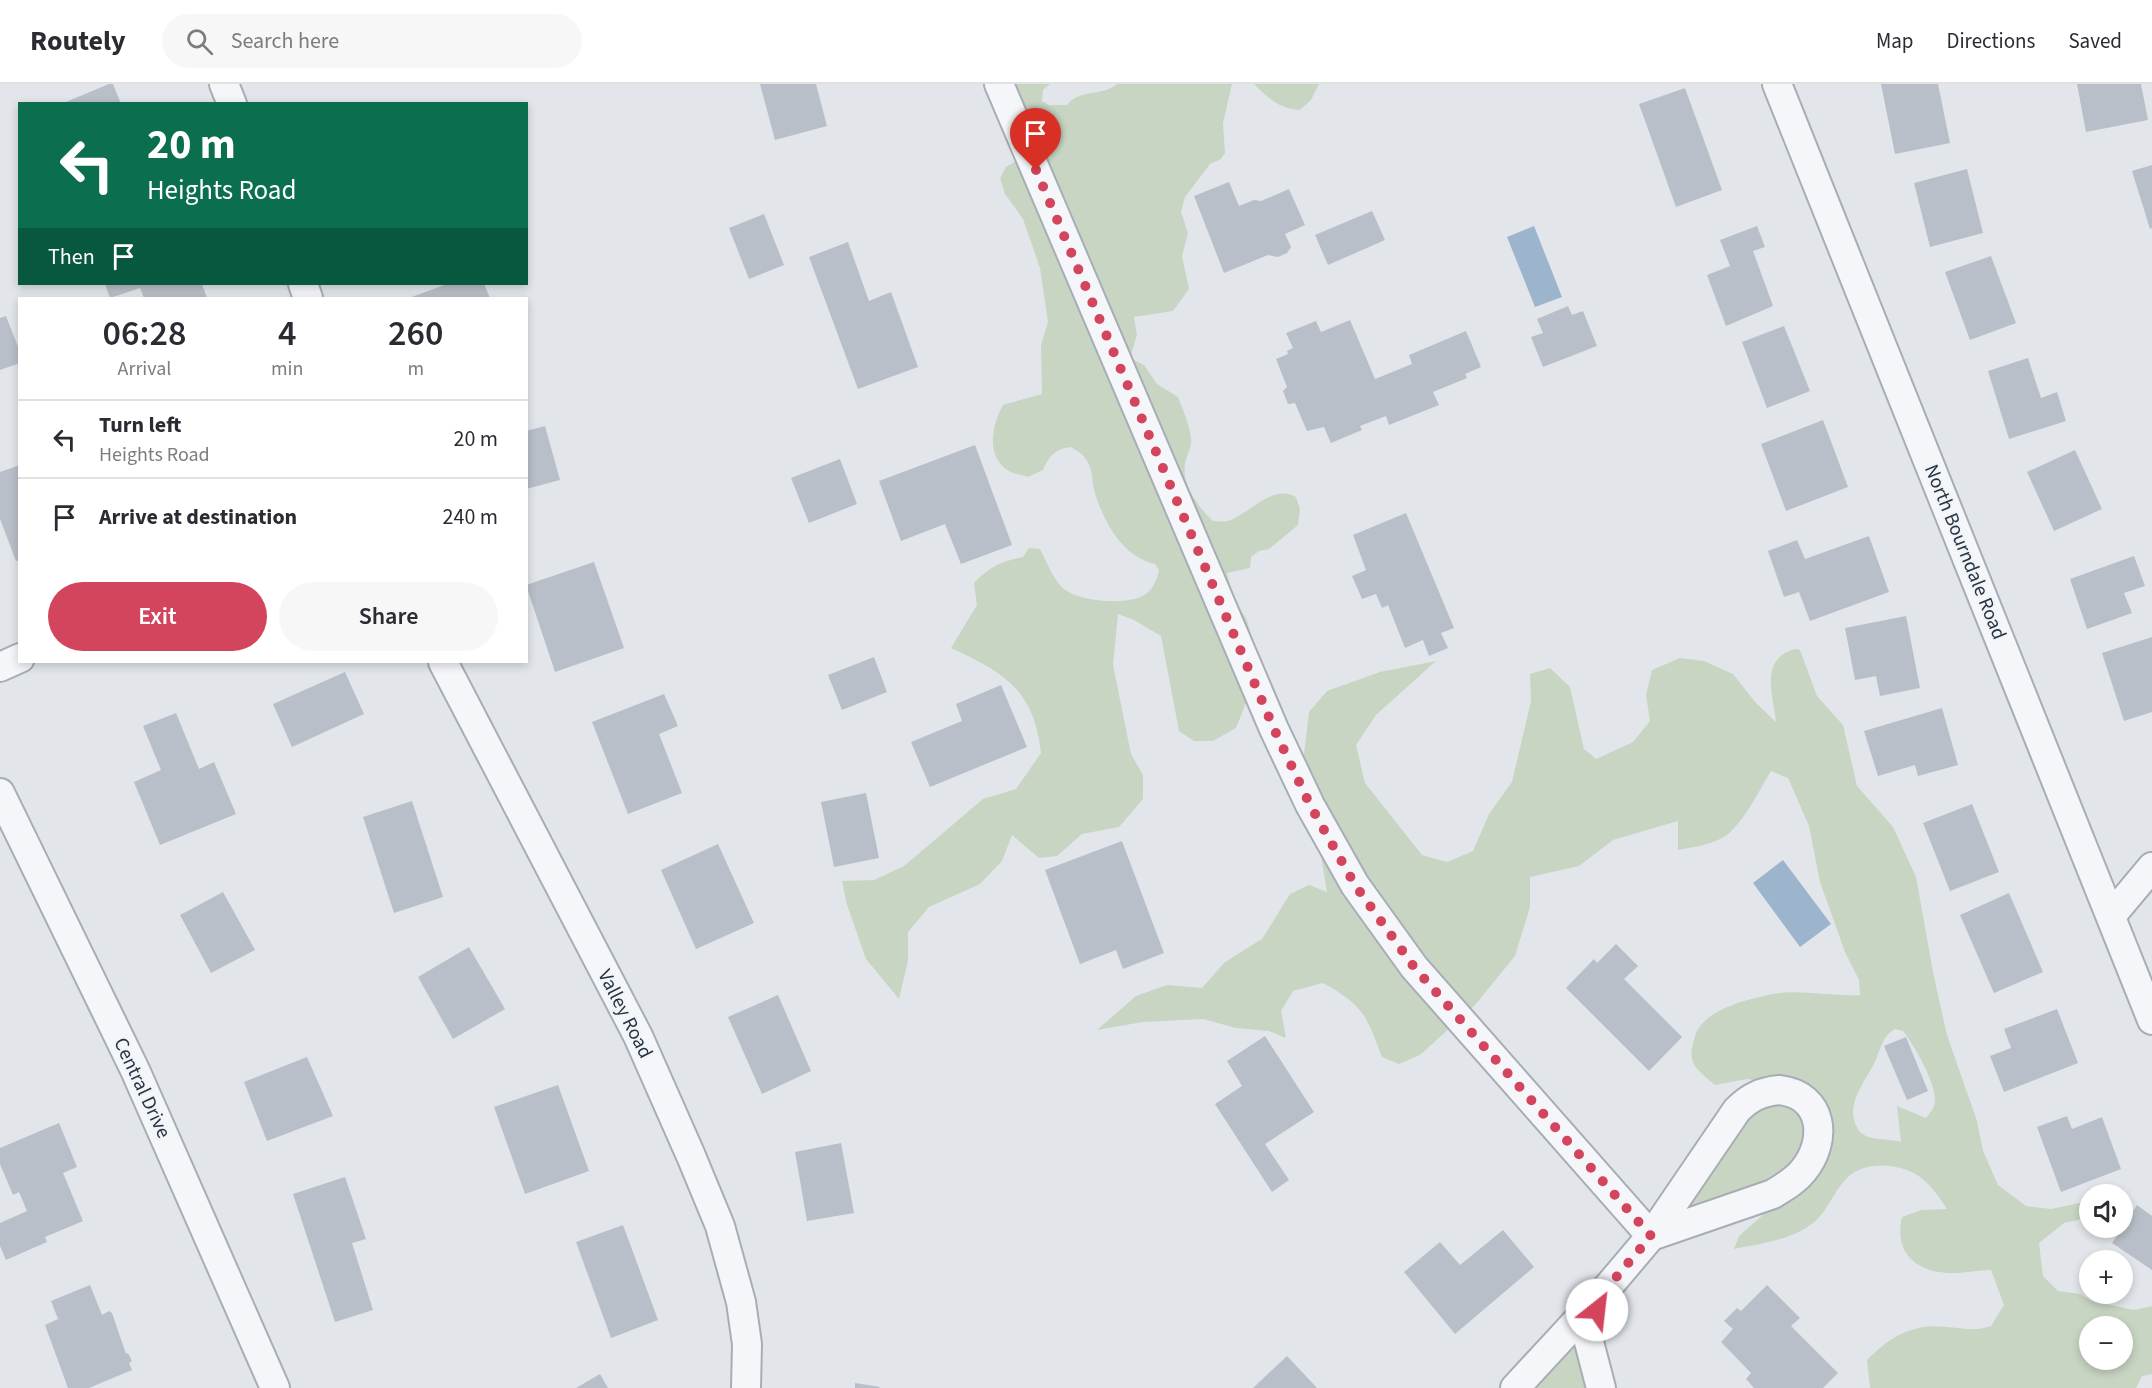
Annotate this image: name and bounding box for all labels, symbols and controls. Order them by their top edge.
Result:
search box [162,14,582,68]
text: Routely [30,21,126,61]
icon: search [183,25,216,58]
text: Search here [231,25,339,57]
text: Map [1876,26,1914,56]
text: Directions [1947,26,2035,56]
text: Saved [2068,26,2122,56]
pin [1010,108,1061,170]
text: 20 m [147,115,236,175]
icon: arrive [1019,117,1052,150]
icon: left [48,126,126,204]
text: Heights Road [147,171,296,210]
icon: arrive [107,240,140,273]
text: Then [48,241,95,273]
text: 06:28 [103,308,186,359]
text: 4 [278,308,296,359]
text: 260 [388,308,443,359]
text: Arrival [118,355,171,383]
text: min [271,355,303,383]
text: m [407,355,424,383]
text: Turn left [99,409,181,441]
icon: left [48,423,81,456]
text: 20 m [453,423,498,455]
text: Heights Road [99,441,210,469]
street label: North Bourndale Road [1917,460,2013,644]
icon: arrive [48,501,81,534]
text: Arrive at destination [99,501,297,533]
text: 240 m [443,501,498,533]
button: Exit [48,582,267,651]
button: Share [279,582,498,651]
street label: Valley Road [591,965,659,1063]
street label: Central Drive [106,1033,178,1143]
map controls [2079,1184,2133,1370]
button: sound [2079,1184,2133,1238]
button: + [2079,1250,2133,1304]
position arrow [1565,1278,1629,1342]
button: − [2079,1316,2133,1370]

